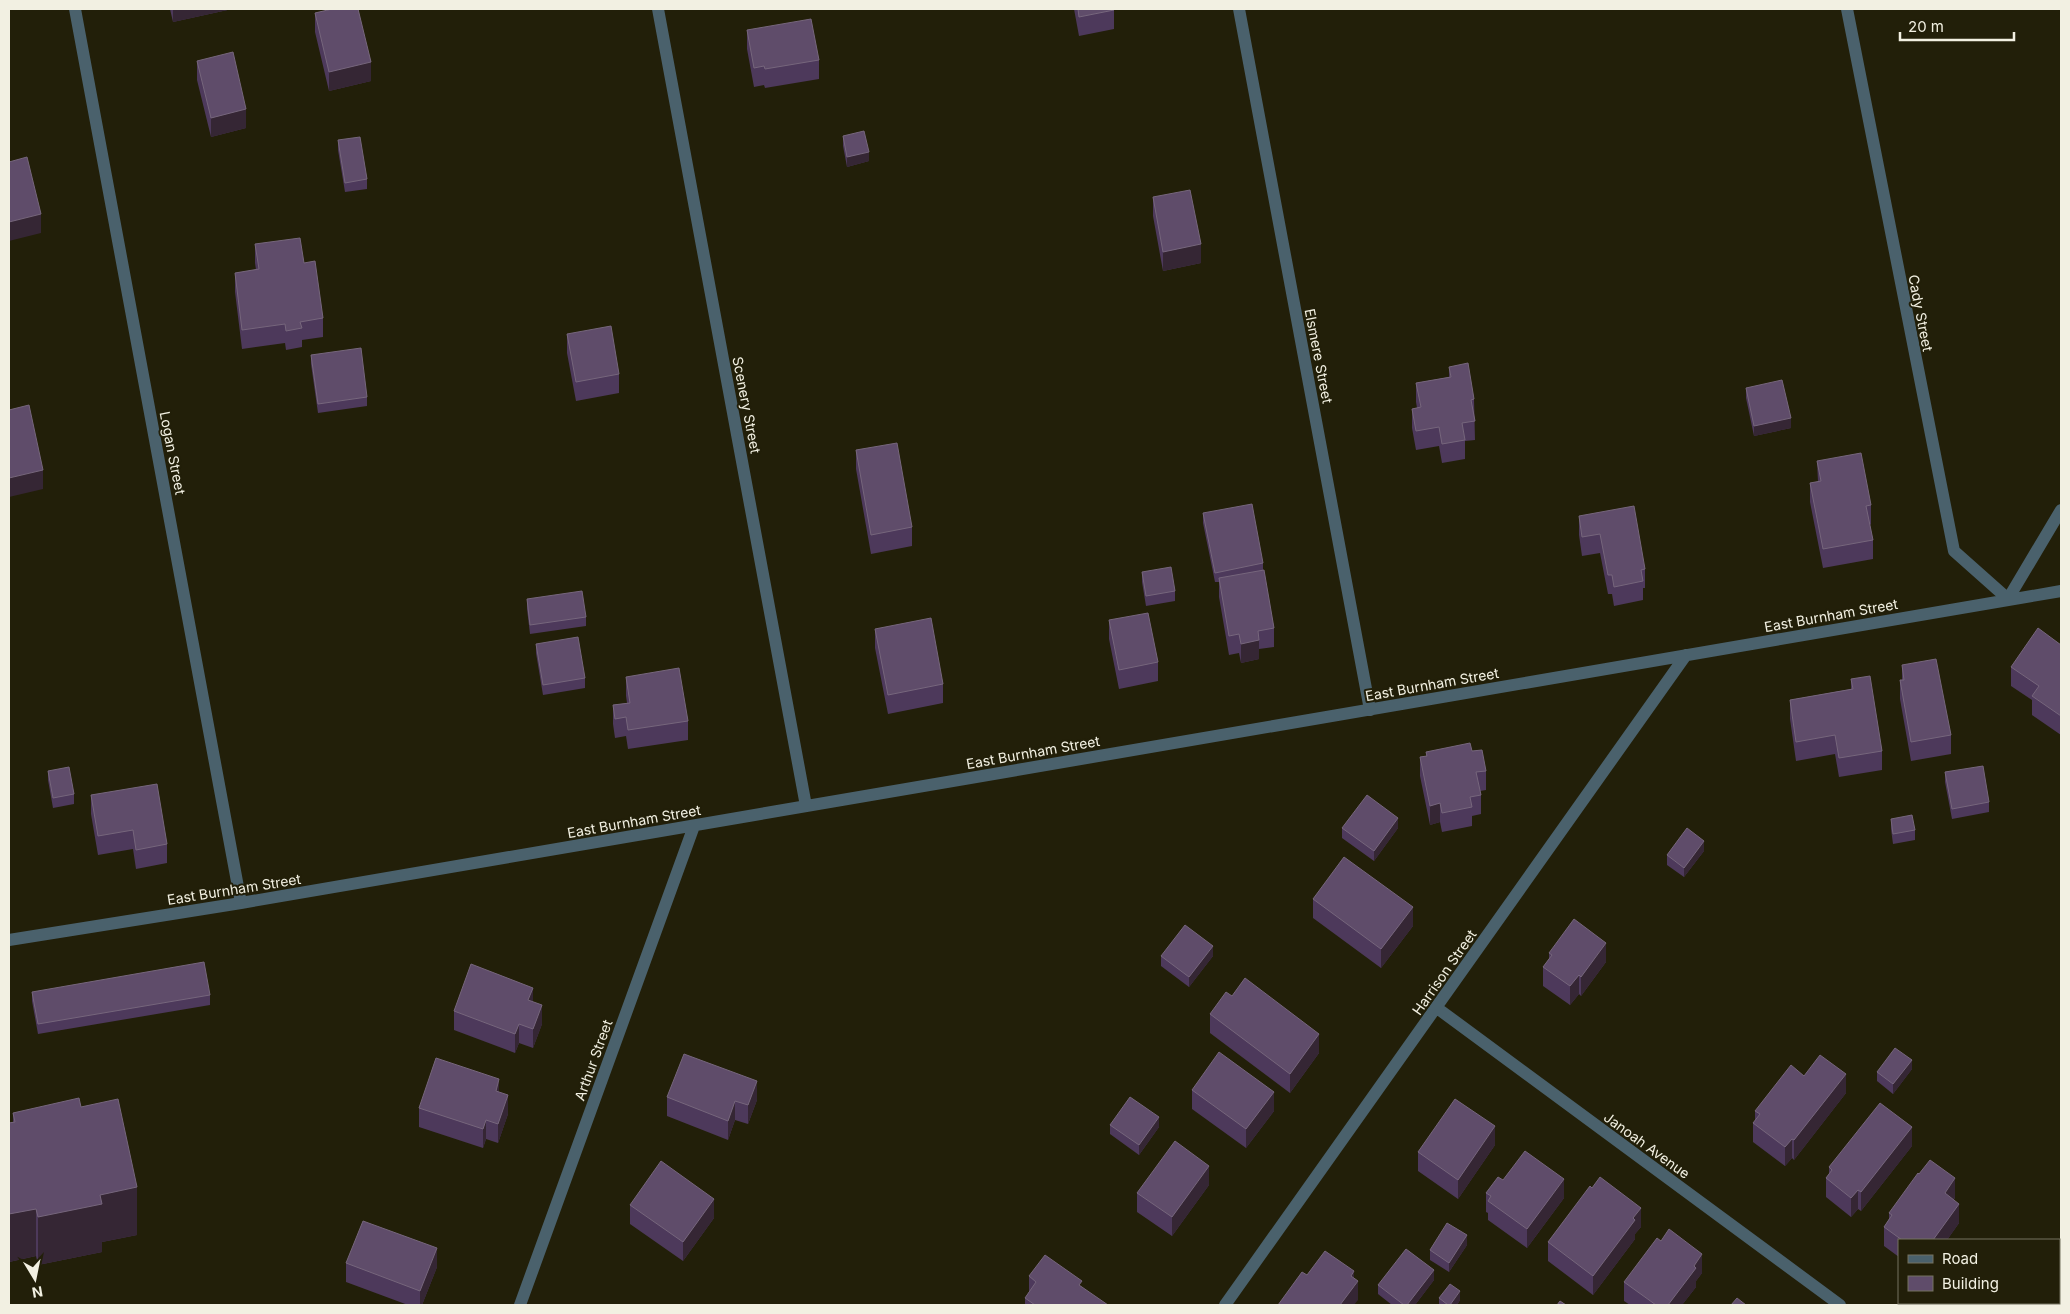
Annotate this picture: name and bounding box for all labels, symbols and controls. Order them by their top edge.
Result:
scale bar [1900,10,2014,42]
text: 20 m [1908,17,1944,36]
street label: Cady Street [1905,273,1937,353]
street label: Elsmere Street [1301,307,1337,405]
street label: Scenery Street [729,355,765,455]
street label: Logan Street [157,410,189,496]
street label: East Burnham Street [1763,595,1899,635]
street label: East Burnham Street [1364,664,1500,704]
street label: East Burnham Street [965,732,1101,772]
street label: East Burnham Street [566,801,702,841]
street label: East Burnham Street [166,870,303,908]
street label: Harrison Street [1408,926,1480,1018]
street label: Arthur Street [570,1017,616,1103]
street label: Janoah Avenue [1601,1108,1693,1182]
legend [1898,1239,2060,1304]
text: Road [1942,1249,1978,1268]
north arrow [10,1254,60,1304]
text: Building [1942,1274,1999,1293]
text: N [31,1283,44,1302]

